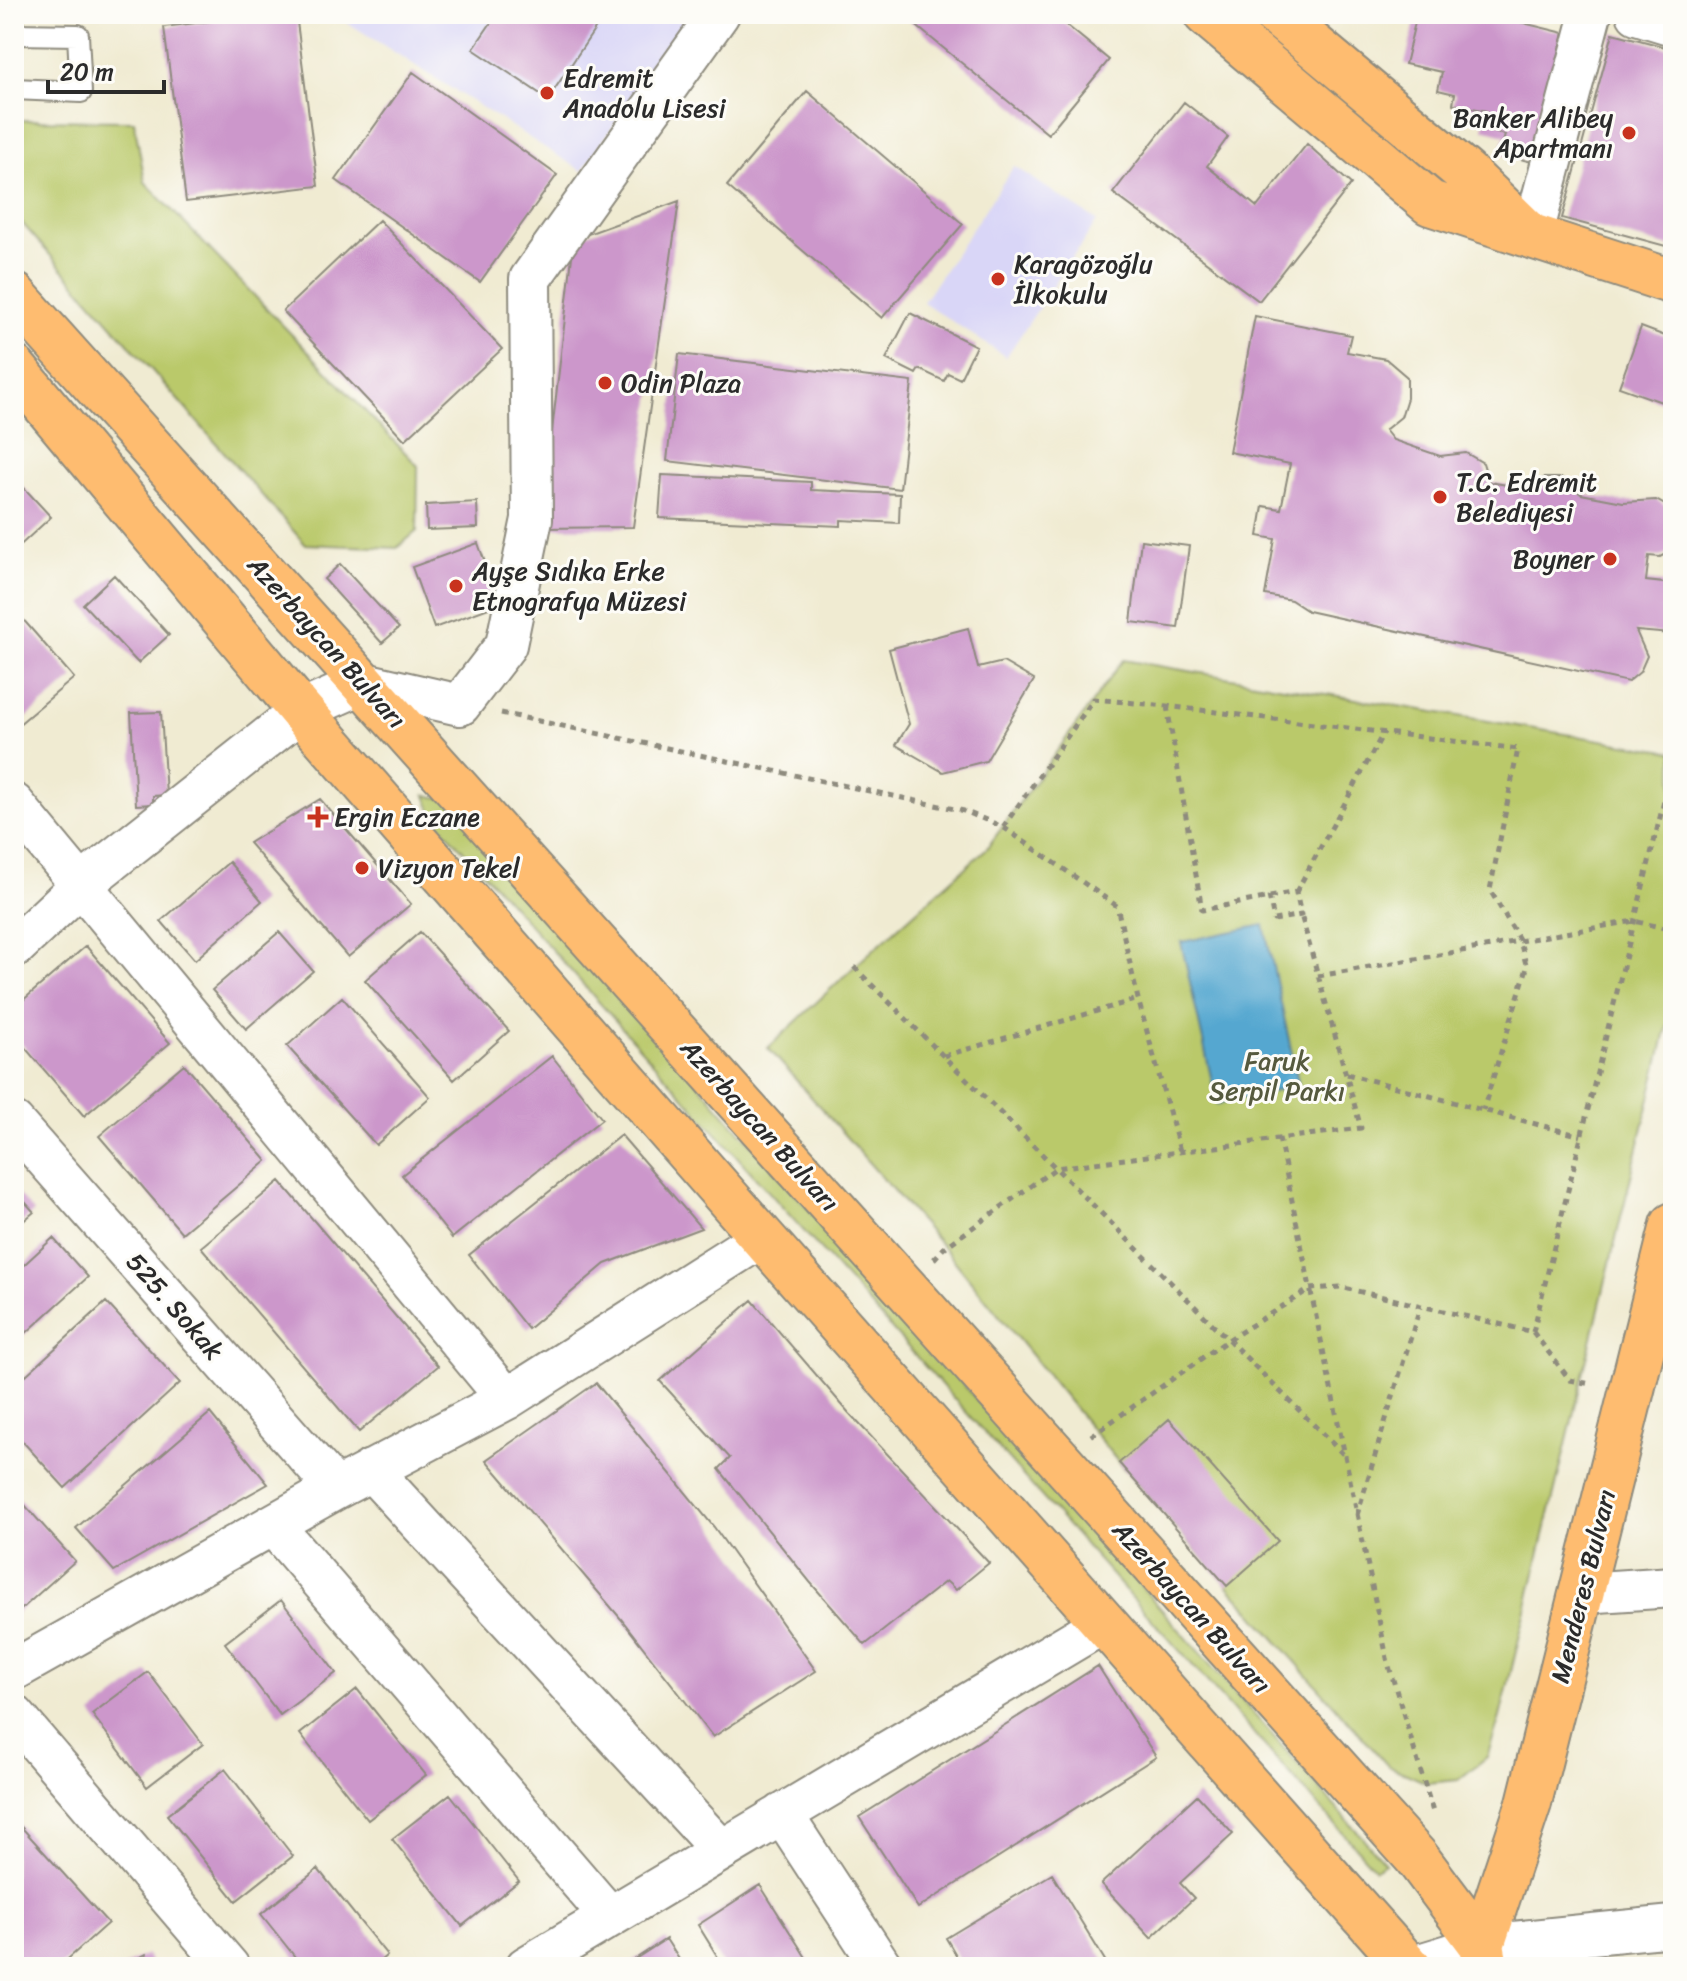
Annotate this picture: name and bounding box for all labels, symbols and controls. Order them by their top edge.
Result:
scale bar [48,44,164,94]
text: 20 m [60,51,114,93]
place label: Edremit Anadolu Lisesi [562,55,727,131]
marker: Edremit Anadolu Lisesi [538,84,556,102]
place label: Banker Alibey Apartmanı [1453,95,1614,171]
marker: Banker Alibey Apartmanı [1620,124,1638,142]
place label: Karagözoğlu İlkokulu [1013,241,1153,317]
marker: Karagözoğlu İlkokulu [989,270,1007,288]
place label: Odin Plaza [621,360,741,406]
marker: Odin Plaza [596,374,614,392]
place label: T.C. Edremit Belediyesi [1456,459,1597,535]
marker: T.C. Edremit Belediyesi [1431,488,1449,506]
place label: Boyner [1513,536,1595,582]
street label: Azerbaycan Bulvarı [235,544,418,740]
place label: Ayşe Sıdıka Erke Etnografya Müzesi [471,548,687,624]
marker: Boyner [1601,550,1619,568]
marker: Ayşe Sıdıka Erke Etnografya Müzesi [447,577,465,595]
place label: Ergin Eczane [334,794,480,840]
marker: Ergin Eczane [309,808,327,826]
place label: Vizyon Tekel [378,845,520,891]
marker: Vizyon Tekel [353,859,371,877]
street label: Azerbaycan Bulvarı [668,1027,851,1223]
park label: Faruk Serpil Parkı [1209,1038,1345,1114]
street label: 525. Sokak [114,1241,236,1371]
street label: Menderes Bulvarı [1537,1484,1629,1688]
street label: Azerbaycan Bulvarı [1100,1509,1283,1705]

